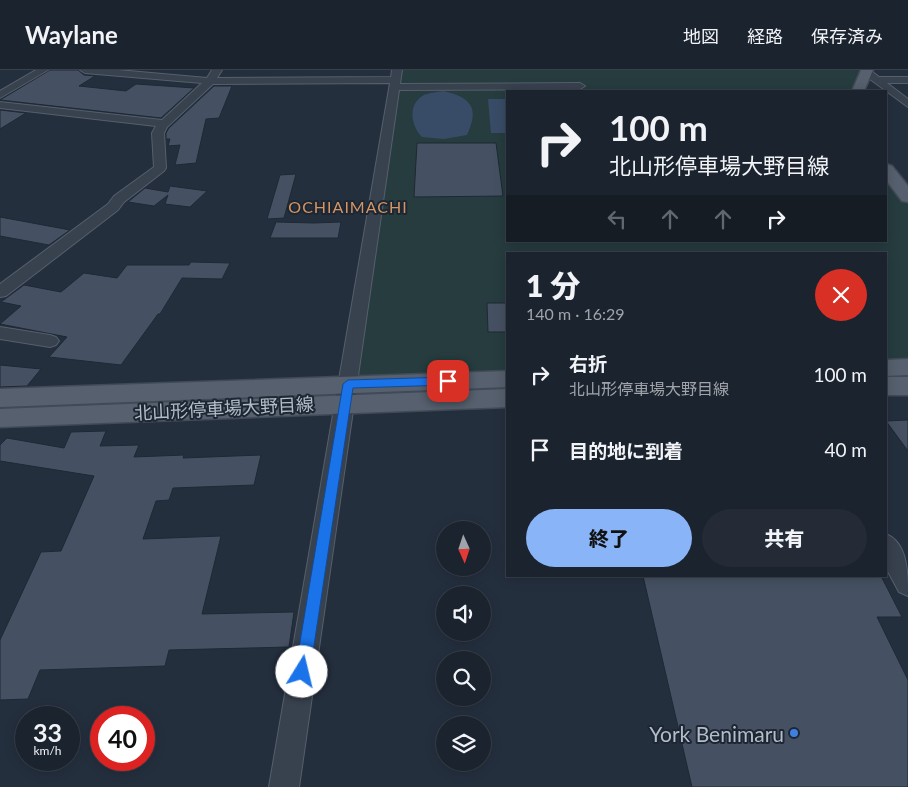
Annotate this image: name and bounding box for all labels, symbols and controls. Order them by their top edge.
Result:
text: Waylane [25,20,118,49]
text: 地図 [683,25,719,47]
text: 経路 [747,25,783,47]
text: 保存済み [811,25,883,47]
text: 100 m [609,106,708,148]
icon: right [526,110,591,175]
text: 北山形停車場大野目線 [609,152,829,179]
district label: OCHIAIMACHI [288,197,408,216]
icon: left [603,205,631,233]
icon: ahead [656,205,684,233]
icon: ahead [709,205,737,233]
icon: right [762,205,790,233]
text: 1 分 [526,267,580,303]
button: close [815,269,867,321]
text: 140 m · 16:29 [526,304,625,323]
text: 右折 [569,352,607,375]
pin [427,360,469,402]
icon: right [526,361,554,389]
text: 100 m [813,363,867,386]
icon: arrive [434,367,462,395]
text: 北山形停車場大野目線 [569,379,729,398]
street label: 北山形停車場大野目線 [134,392,314,424]
icon: arrive [526,436,554,464]
text: 40 m [824,438,867,461]
text: 目的地に到着 [569,439,683,462]
button: 終了 [526,509,692,567]
button: 共有 [702,509,867,567]
north arrow [436,521,491,576]
map controls [436,521,491,771]
button: sound [436,586,491,641]
position arrow [275,645,327,697]
button: search [436,651,491,706]
speed limit sign: 40 [90,706,155,771]
button: layers [436,716,491,771]
text: 33 [33,717,62,747]
place label: York Benimaru [649,721,784,746]
marker: York Benimaru [788,727,800,739]
text: km/h [33,743,62,758]

